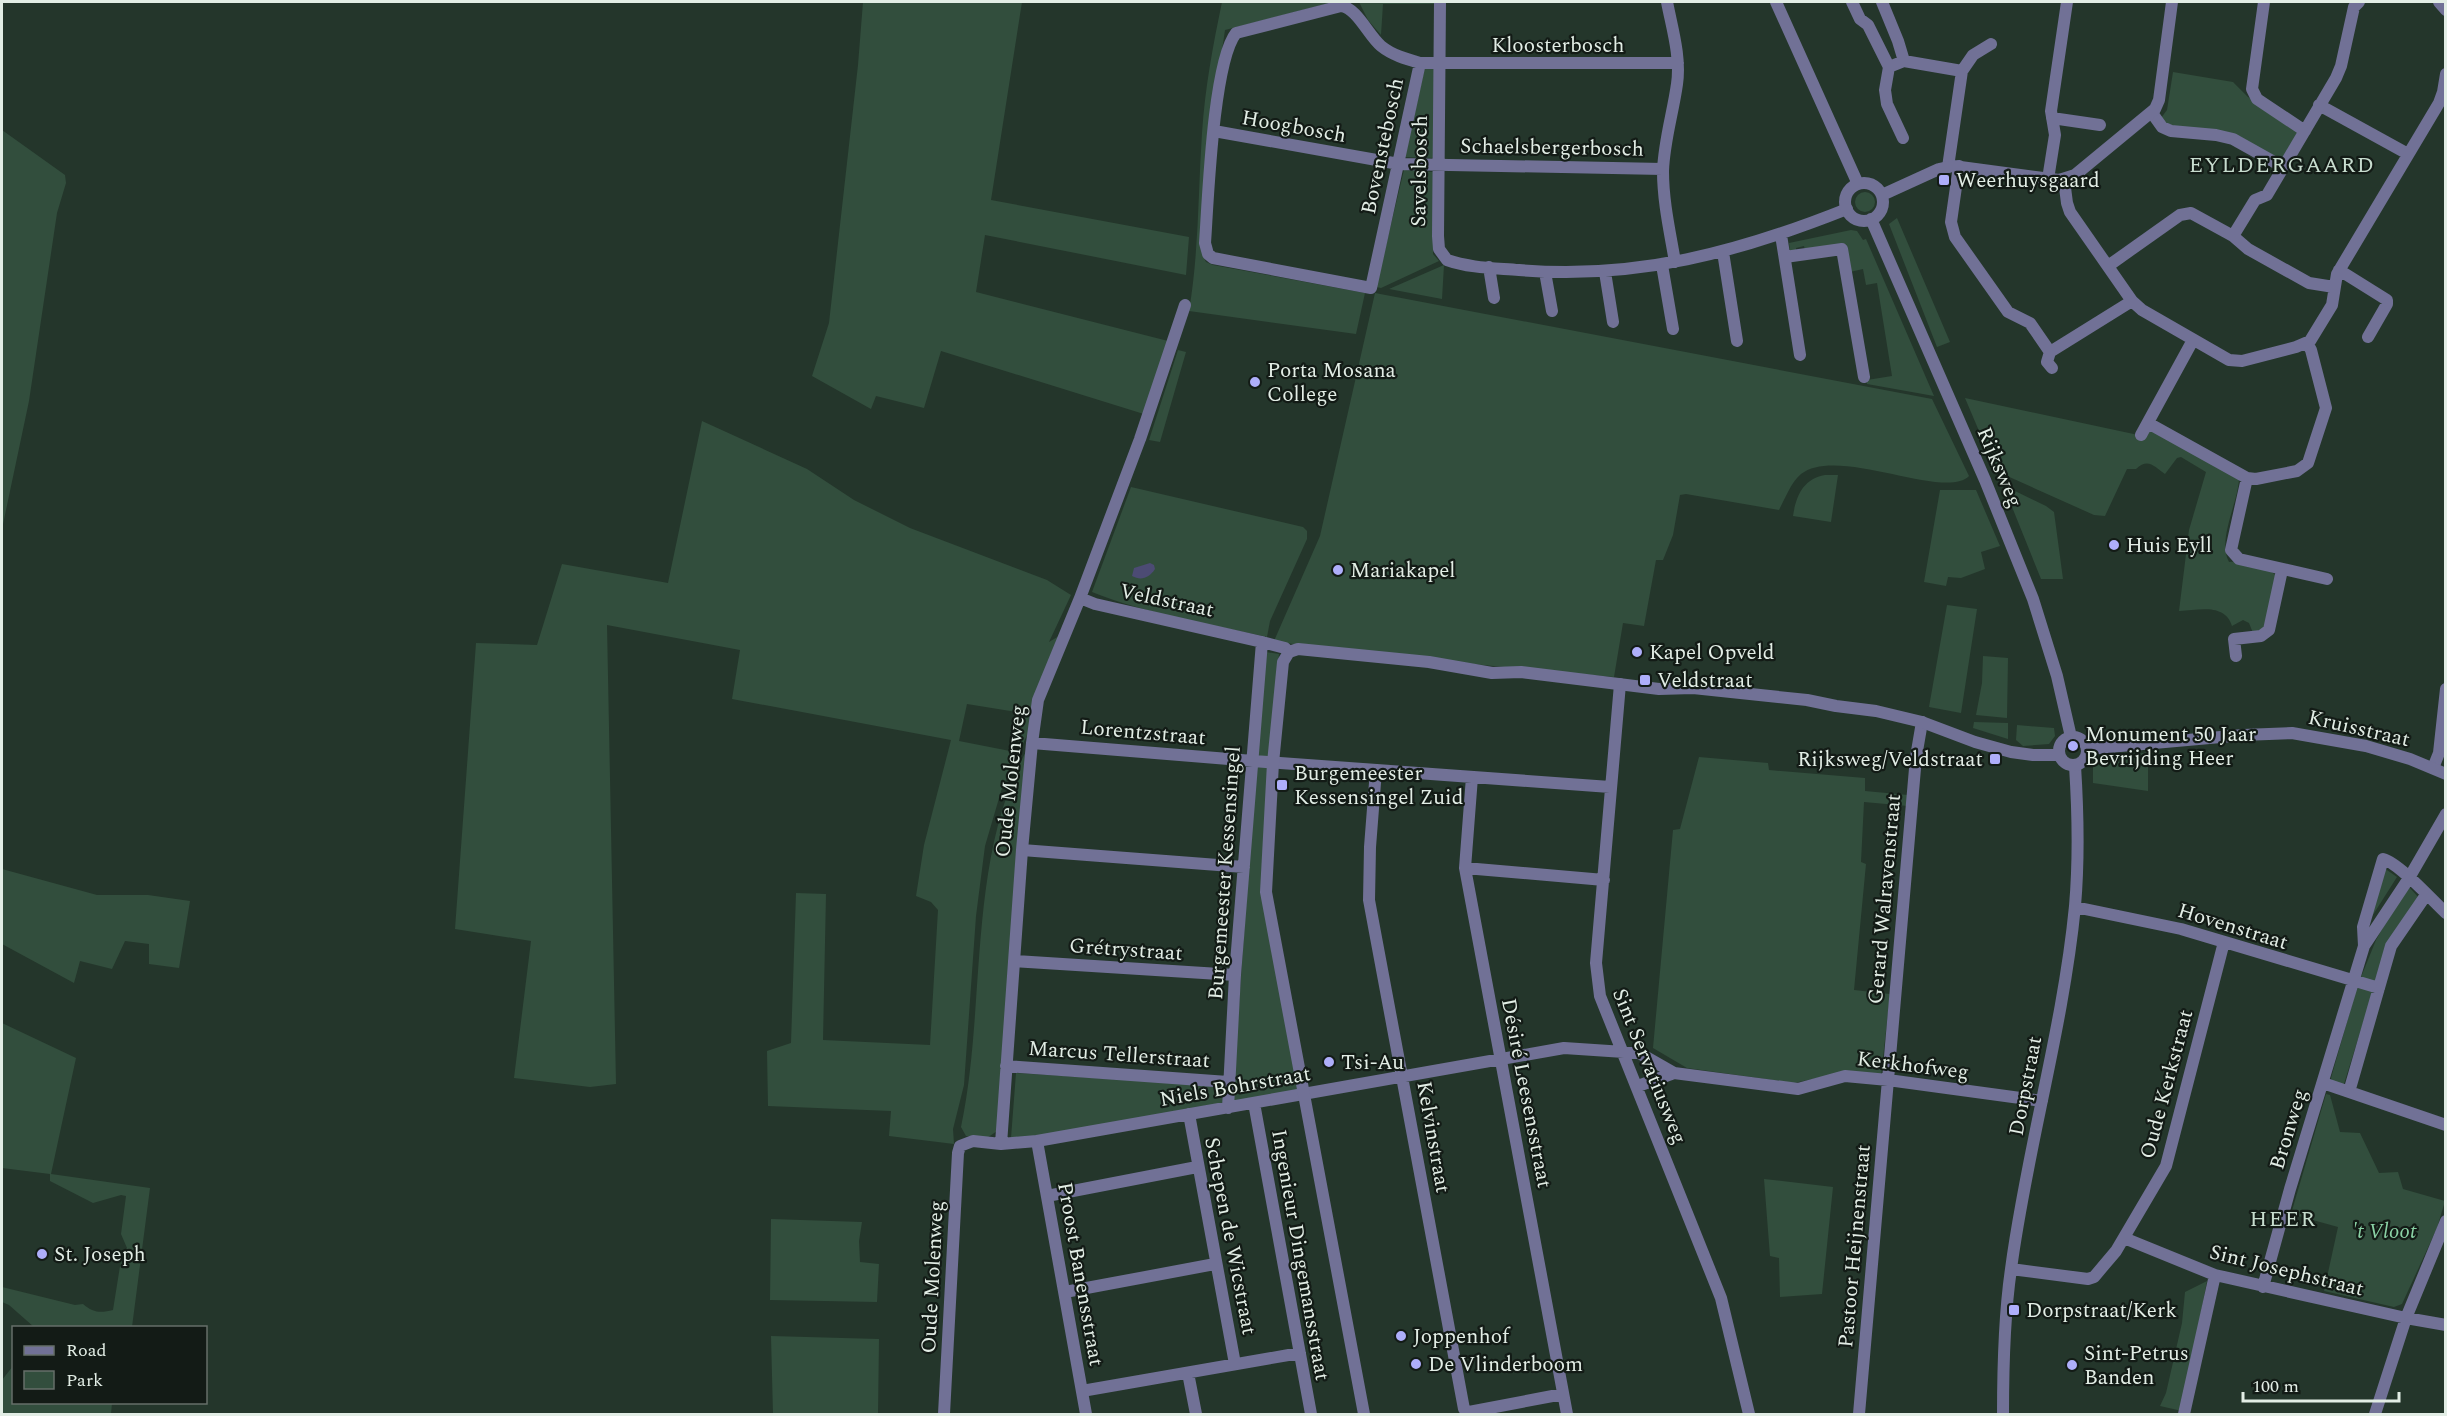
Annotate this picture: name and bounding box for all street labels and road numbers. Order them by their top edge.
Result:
street label: Kloosterbosch [1492,30,1625,62]
street label: Bovenstebosch [1353,75,1413,217]
street label: Hoogbosch [1239,102,1349,152]
street label: Savelsbosch [1403,115,1437,227]
street label: Schaelsbergerbosch [1460,130,1644,166]
street label: Rijksweg [1968,422,2030,513]
street label: Veldstraat [1117,575,1217,627]
street label: Kruisstraat [2305,702,2413,756]
street label: Oude Molenweg [987,703,1035,859]
street label: Lorentzstraat [1079,712,1207,754]
street label: Burgemeester Kessensingel [1200,745,1250,1001]
street label: Gerard Walravenstraat [1860,792,1910,1006]
street label: Hovenstraat [2174,895,2292,959]
street label: Grétrystraat [1068,930,1184,970]
street label: Sint Servatiusweg [1603,984,1695,1149]
street label: Désiré Leesensstraat [1492,996,1560,1191]
street label: Oude Kerkstraat [2132,1006,2202,1162]
street label: Marcus Tellerstraat [1027,1033,1211,1077]
street label: Dorpstraat [2001,1034,2051,1139]
street label: Kerkhofweg [1855,1043,1971,1089]
street label: Niels Bohrstraat [1157,1058,1313,1116]
street label: Kelvinstraat [1407,1079,1459,1196]
street label: Bronweg [2262,1085,2316,1174]
street label: Ingenieur Dingemansstraat [1262,1127,1338,1383]
street label: Schepen de Wicstraat [1195,1135,1265,1338]
street label: Pastoor Heijnenstraat [1830,1143,1880,1349]
street label: Proost Banensstraat [1048,1180,1112,1369]
street label: Oude Molenweg [913,1200,953,1354]
street label: Sint Josephstraat [2206,1236,2367,1306]

